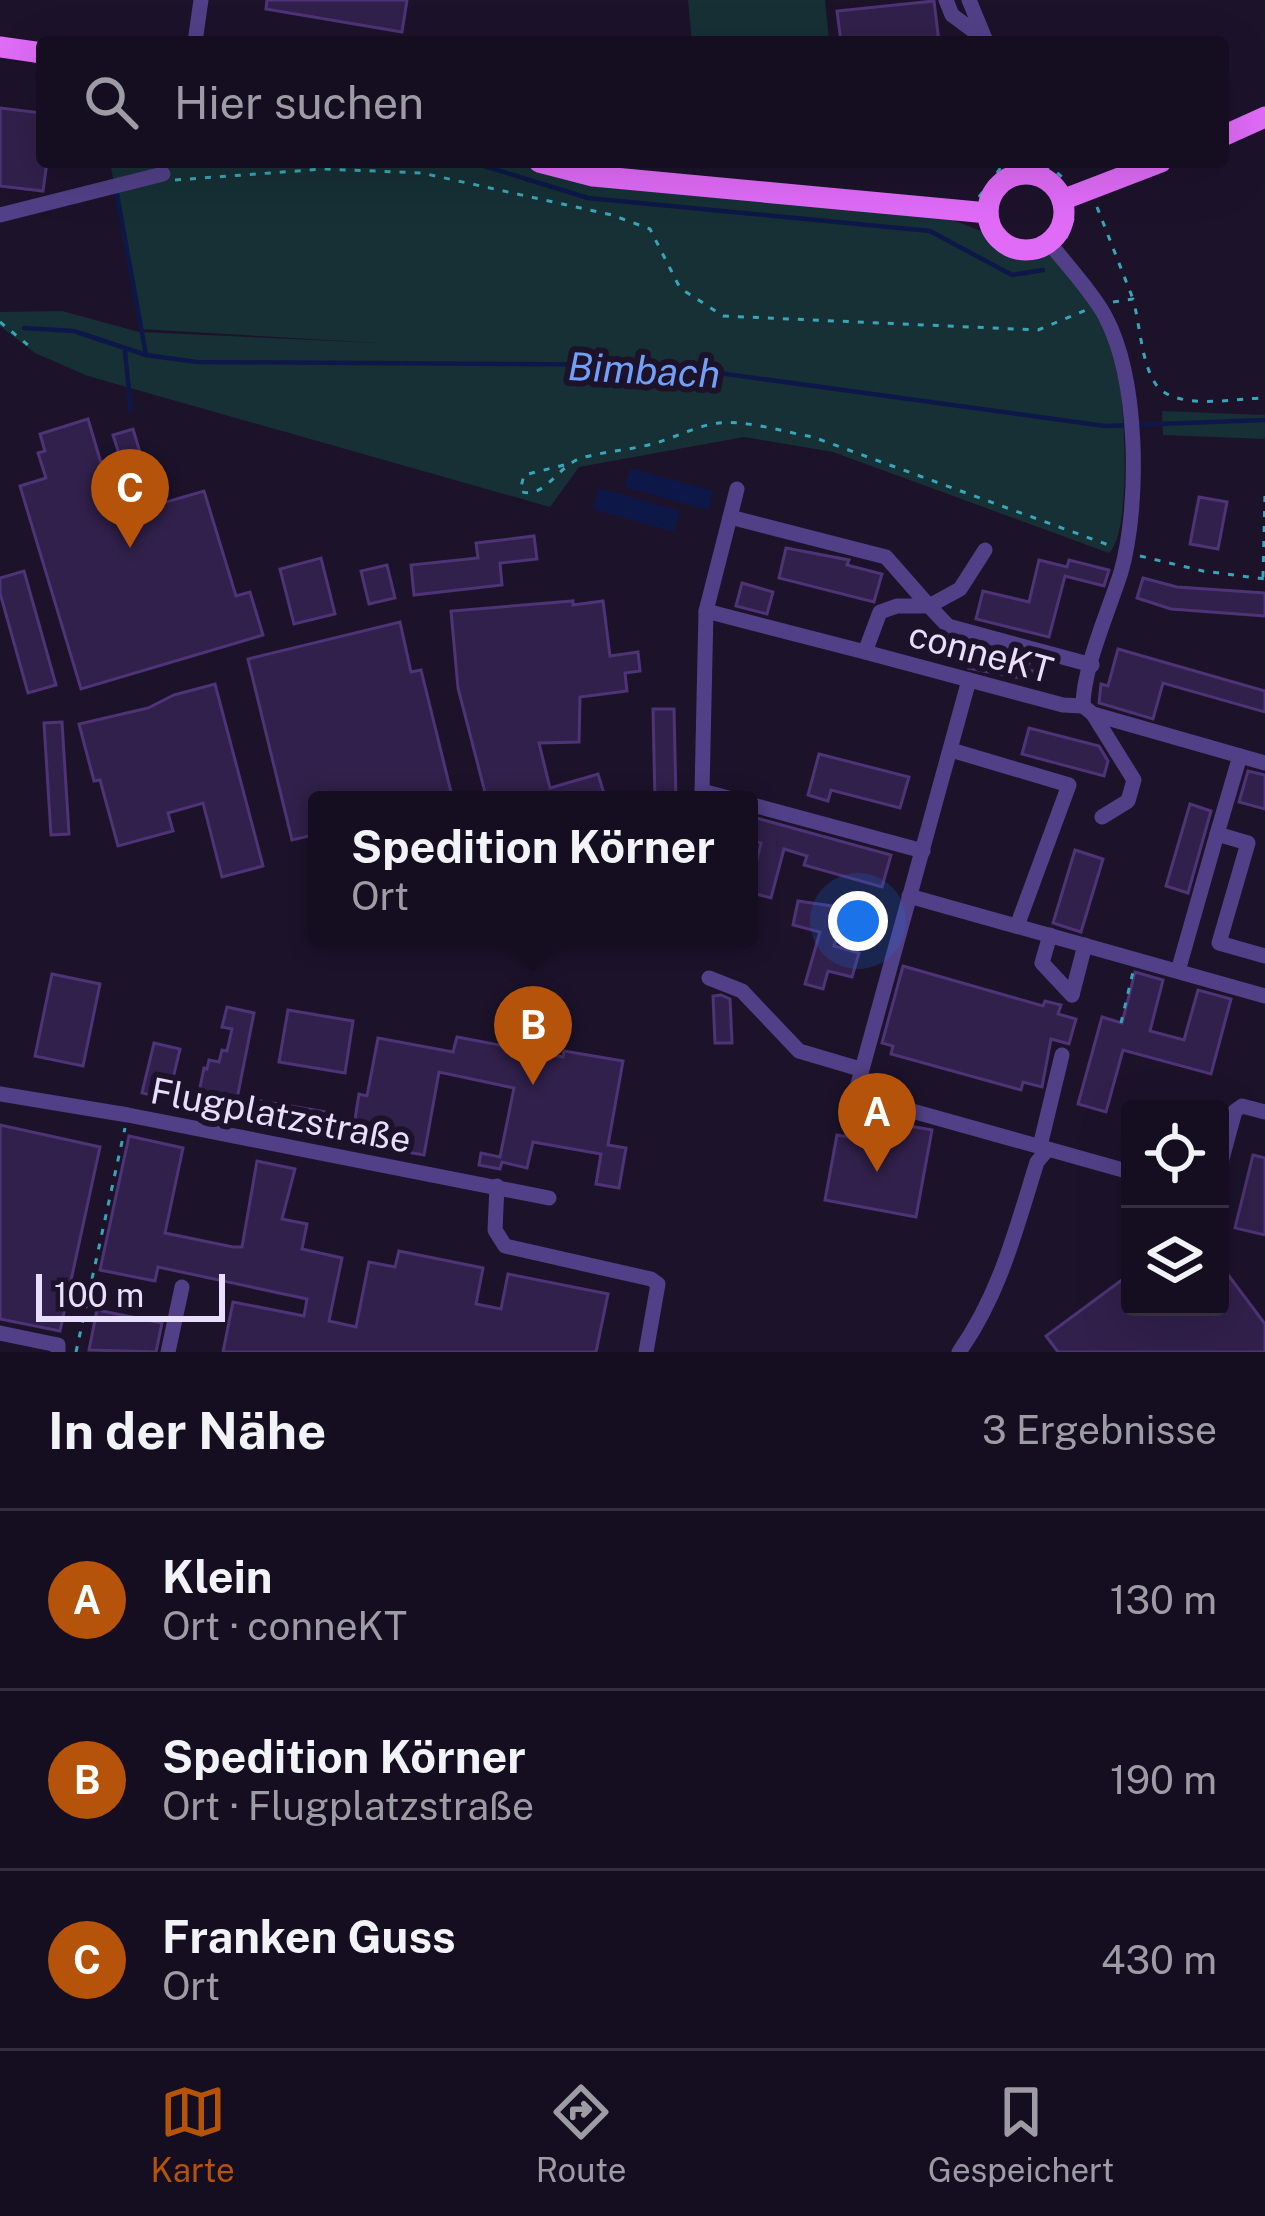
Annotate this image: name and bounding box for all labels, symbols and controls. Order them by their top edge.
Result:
search box [36,36,1229,168]
icon: search [78,69,144,135]
text: Hier suchen [174,76,424,129]
water label: Bimbach [567,343,721,397]
pin: C [91,449,169,548]
street label: conneKT [904,613,1058,691]
popup [308,791,758,947]
text: Spedition Körner [351,820,715,873]
text: Ort [351,873,409,919]
your location [828,891,888,951]
pin: B [494,986,572,1085]
street label: Flugplatzstraße [147,1069,415,1161]
pin: A [838,1073,916,1172]
map controls [1121,1100,1229,1316]
button: locate [1121,1100,1229,1208]
button: layers [1121,1208,1229,1316]
scale bar [36,1268,225,1321]
text: 100 m [54,1276,144,1314]
text: In der Nähe [48,1401,326,1460]
text: 3 Ergebnisse [982,1407,1217,1453]
text: Klein [162,1550,273,1603]
text: A [73,1577,101,1623]
text: 130 m [1110,1577,1217,1623]
text: Ort · conneKT [162,1603,407,1649]
text: Spedition Körner [162,1730,526,1783]
text: B [74,1757,100,1803]
text: 190 m [1110,1757,1217,1803]
text: Ort · Flugplatzstraße [162,1783,534,1829]
text: Franken Guss [162,1910,456,1963]
text: C [73,1937,101,1983]
text: 430 m [1101,1937,1217,1983]
text: Ort [162,1963,220,2009]
tab: Karte [151,2079,235,2189]
tab: Route [536,2079,626,2189]
tab: Gespeichert [928,2079,1114,2189]

